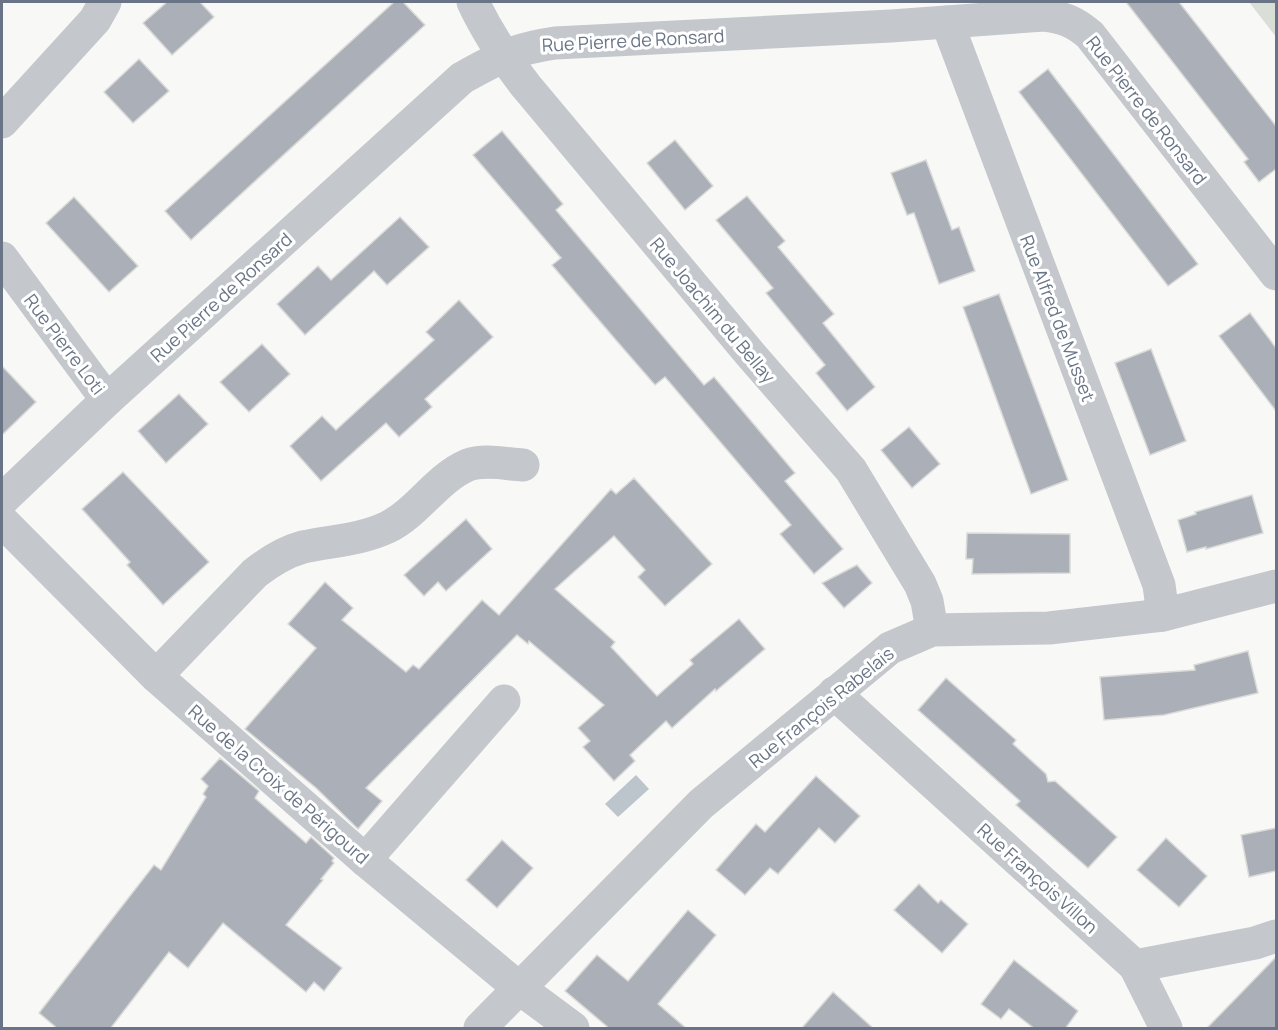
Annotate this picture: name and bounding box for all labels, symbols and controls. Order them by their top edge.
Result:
street label: Rue Pierre de Ronsard [541,23,725,57]
street label: Rue Pierre de Ronsard [1081,31,1213,189]
street label: Rue Pierre de Ronsard [145,227,297,367]
street label: Rue Alfred de Musset [1015,231,1101,405]
street label: Rue Joachim du Bellay [645,232,781,388]
street label: Rue Pierre Loti [19,289,111,399]
street label: Rue François Rabelais [744,641,898,773]
street label: Rue de la Croix de Périgourd [184,699,374,869]
street label: Rue François Villon [973,818,1103,938]

